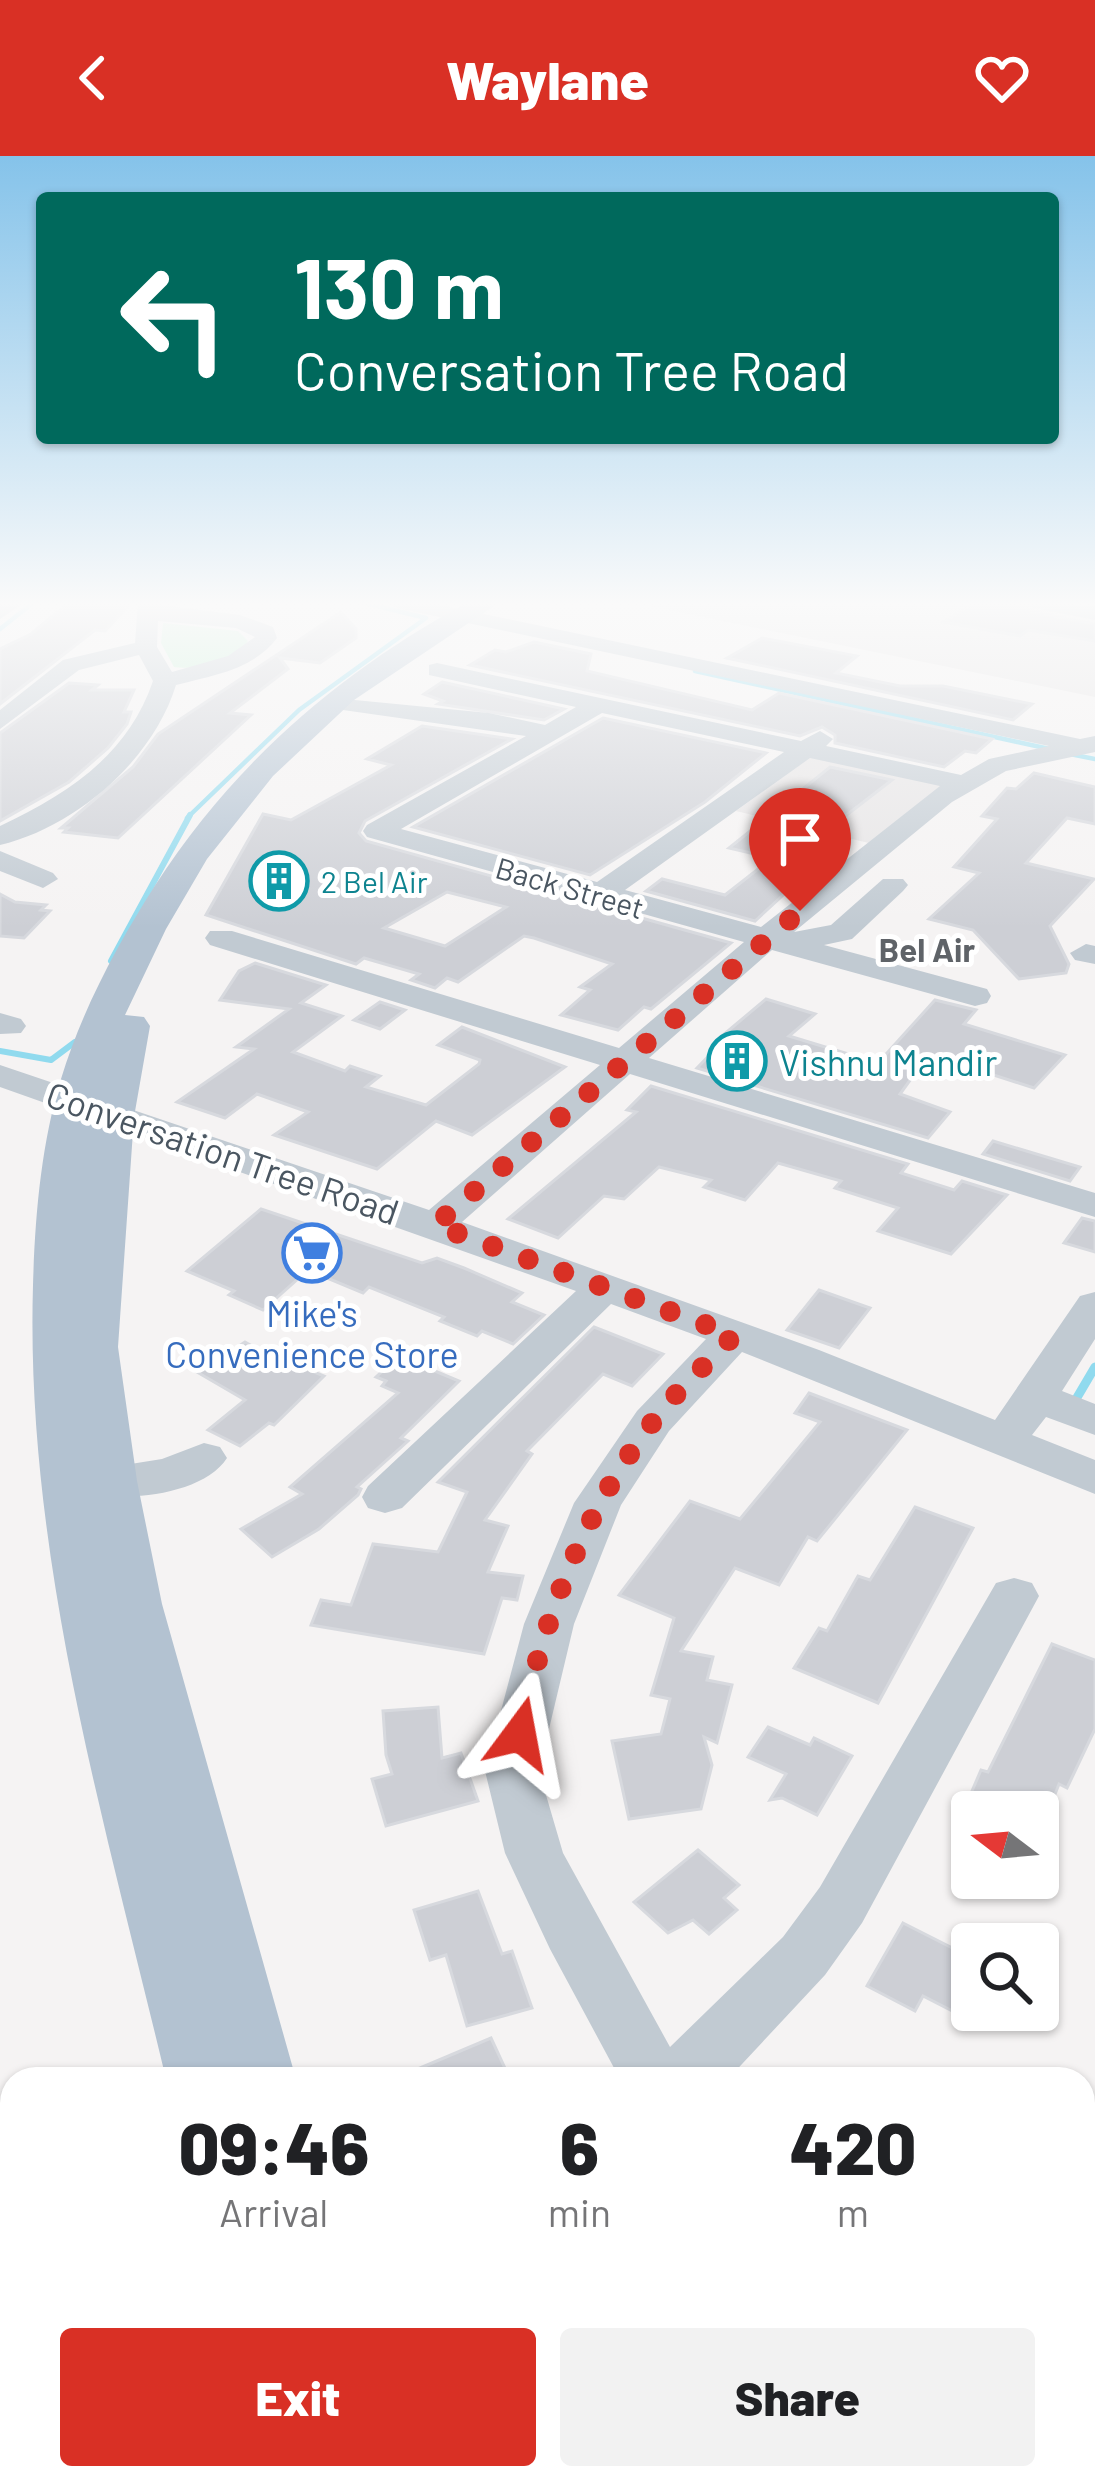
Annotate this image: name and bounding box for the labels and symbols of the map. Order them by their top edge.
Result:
pin [749,788,851,911]
street label: Back Street [492,849,648,925]
building icon: 2 Bel Air [248,850,310,912]
place label: 2 Bel Air [321,863,428,899]
district label: Bel Air [879,929,976,969]
building icon: Vishnu Mandir [706,1030,768,1092]
place label: Vishnu Mandir [779,1040,997,1083]
street label: Conversation Tree Road [41,1071,405,1233]
supermarket icon: Mike's Convenience Store [281,1222,343,1284]
place label: Mike's Convenience Store [165,1291,459,1375]
position arrow [457,1671,583,1797]
north arrow [951,1791,1059,1899]

